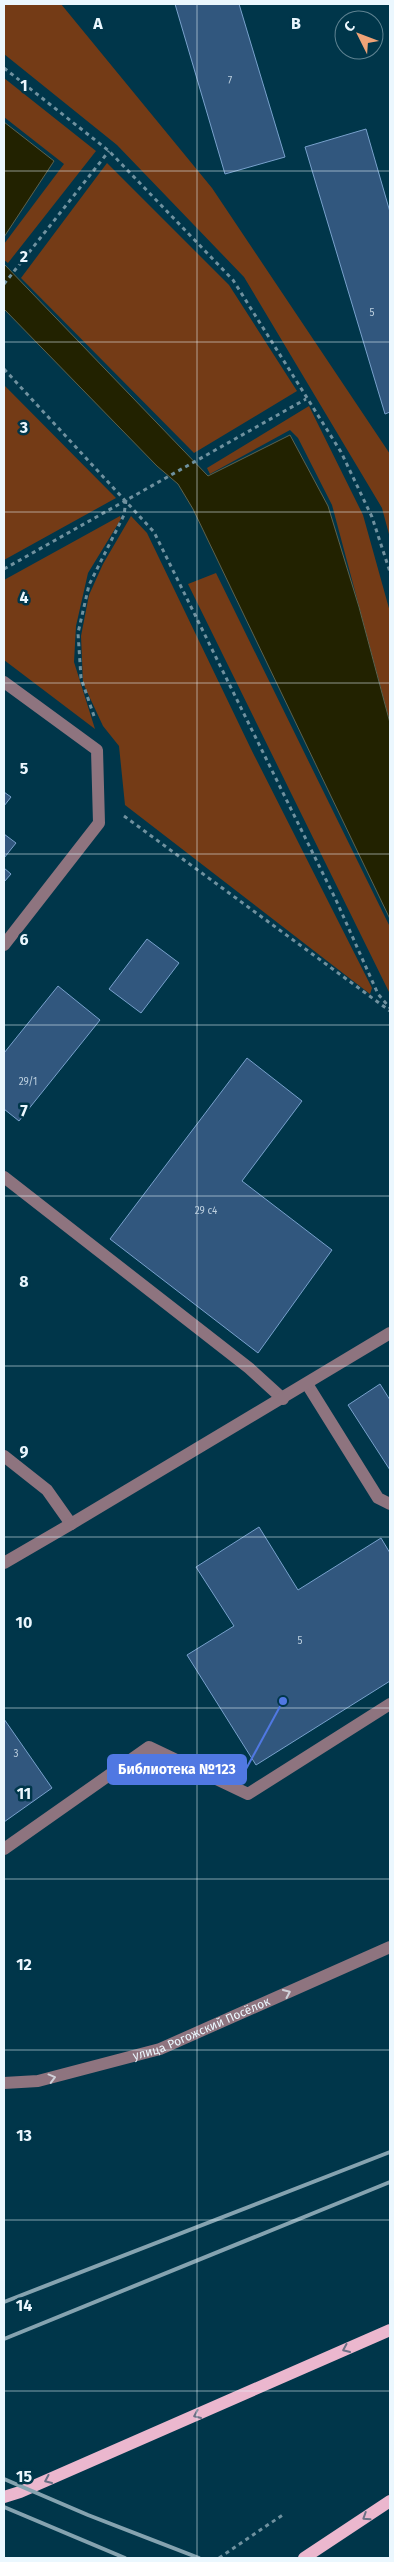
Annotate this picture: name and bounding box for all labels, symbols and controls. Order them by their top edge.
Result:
north arrow [334,10,384,60]
text: A [92,14,103,33]
text: B [291,14,301,33]
text: С [341,18,359,35]
house number: 7 [228,75,233,87]
text: 1 [20,76,28,95]
text: 2 [20,247,28,266]
house number: 5 [369,307,375,319]
text: 3 [19,418,28,437]
text: 4 [19,588,29,607]
text: 5 [20,759,29,778]
text: 6 [19,930,29,949]
house number: 29/1 [19,1076,37,1088]
text: 7 [20,1101,28,1120]
house number: 29 с4 [195,1205,218,1217]
text: 8 [19,1272,29,1291]
text: 9 [20,1442,29,1461]
text: 10 [16,1613,32,1632]
house number: 5 [297,1635,303,1647]
house number: 3 [14,1748,19,1760]
callout: Библиотека №123 [108,1755,246,1784]
text: Библиотека №123 [118,1761,236,1778]
text: 11 [17,1784,31,1803]
text: 12 [16,1955,32,1974]
one-way arrow [282,1989,291,2000]
street label: улица Рогожский Посёлок [131,1994,273,2063]
one-way arrow [47,2073,56,2083]
text: 13 [16,2126,32,2145]
text: 14 [16,2296,32,2315]
one-way arrow [342,2343,351,2354]
one-way arrow [193,2408,202,2419]
text: 15 [16,2467,32,2486]
one-way arrow [44,2473,53,2484]
one-way arrow [362,2511,371,2521]

